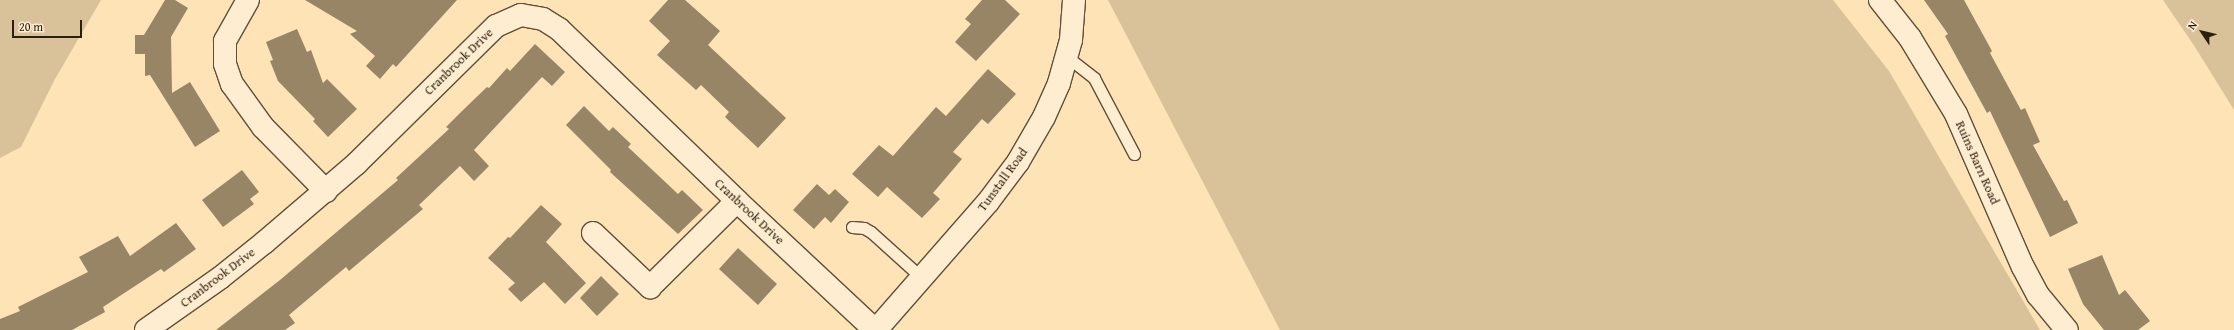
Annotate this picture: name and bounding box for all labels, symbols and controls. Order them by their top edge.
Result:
scale bar [14,12,84,38]
north arrow [2182,12,2222,52]
text: 20 m [19,18,43,35]
text: N [2184,18,2201,33]
street label: Cranbrook Drive [421,25,497,99]
street label: Ruins Barn Road [1952,119,2002,207]
street label: Tunstall Road [975,145,1031,215]
street label: Cranbrook Drive [711,176,787,248]
street label: Cranbrook Drive [178,245,258,311]

